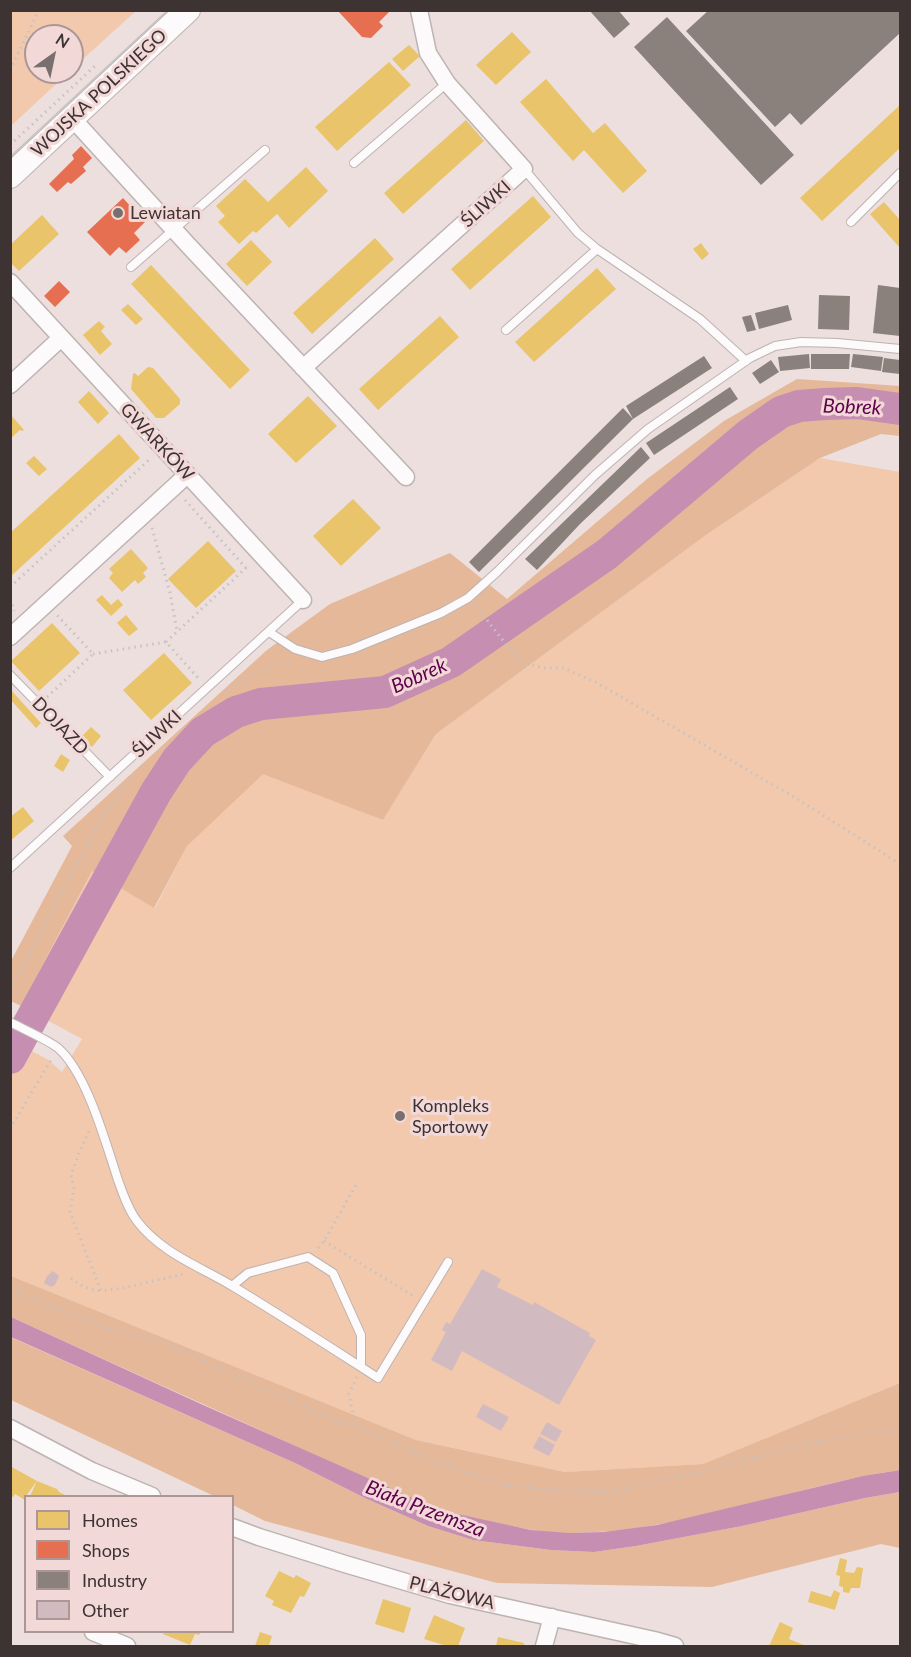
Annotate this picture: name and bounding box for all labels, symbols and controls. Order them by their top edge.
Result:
north arrow [24,24,84,84]
street label: WOJSKA POLSKIEGO [27,25,171,161]
text: N [53,29,73,51]
street label: ŚLIWKI [457,176,515,232]
place label: Lewiatan [130,202,201,224]
marker: Lewiatan [111,206,125,220]
water label: Bobrek [822,394,882,420]
street label: GWARKÓW [116,399,198,485]
water label: Bobrek [387,653,451,699]
street label: DOJAZD [27,693,93,759]
street label: ŚLIWKI [128,706,186,762]
place label: Kompleks Sportowy [412,1095,489,1138]
marker: Kompleks Sportowy [393,1109,407,1123]
water label: Biała Przemsza [362,1475,488,1543]
legend [24,1495,234,1633]
text: Homes [82,1509,138,1531]
text: Shops [82,1539,130,1561]
text: Industry [82,1569,147,1591]
street label: PLAŻOWA [407,1572,497,1614]
text: Other [82,1599,129,1621]

